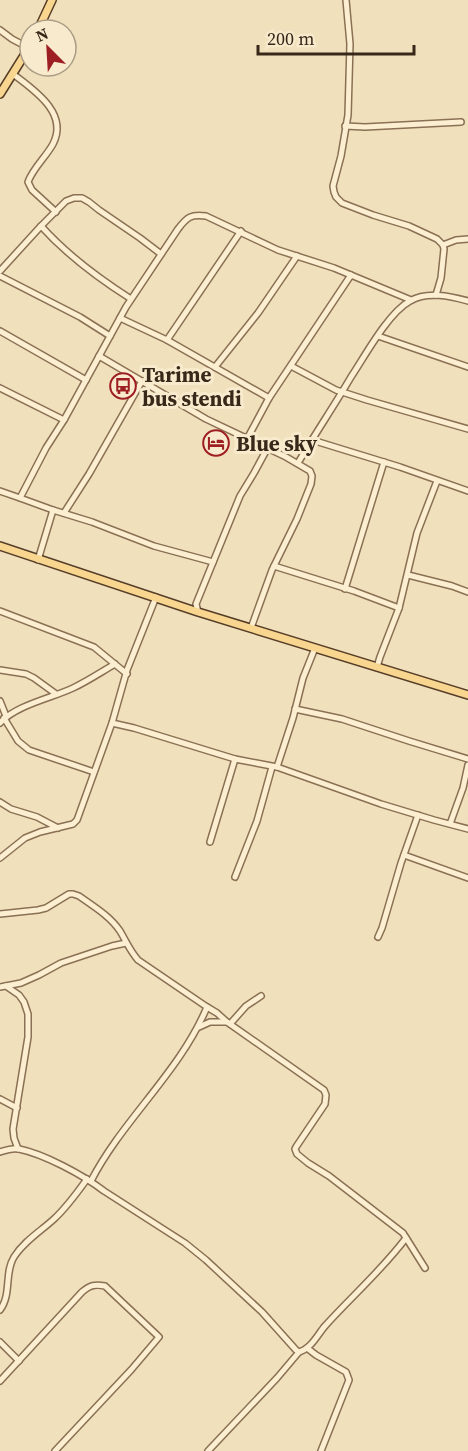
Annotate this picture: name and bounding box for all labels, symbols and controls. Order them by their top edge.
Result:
north arrow [18,18,78,78]
scale bar [258,18,414,56]
text: N [32,22,52,47]
text: 200 m [267,26,314,51]
place label: Tarime bus stendi [142,360,242,413]
bus stop icon: Tarime bus stendi [108,371,138,401]
hotel icon: Blue sky [201,428,231,458]
place label: Blue sky [236,429,318,458]

